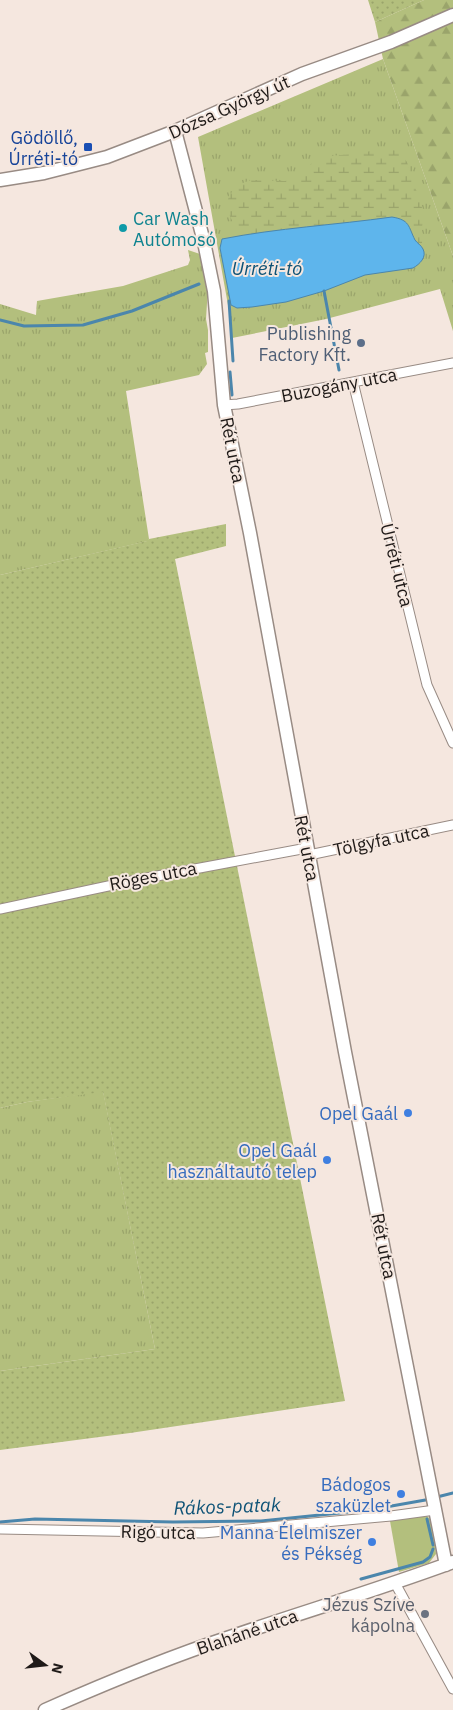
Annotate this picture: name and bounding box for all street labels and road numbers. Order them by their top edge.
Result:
street label: Dózsa György út [165,70,293,144]
street label: Buzogány utca [279,362,399,408]
street label: Rét utca [215,415,251,485]
street label: Úrréti utca [376,521,419,610]
street label: Rét utca [289,813,325,883]
street label: Tölgyfa utca [331,819,431,861]
street label: Röges utca [107,856,199,896]
street label: Rét utca [366,1211,402,1281]
street label: Rigó utca [120,1520,196,1544]
street label: Blaháné utca [193,1604,301,1660]

